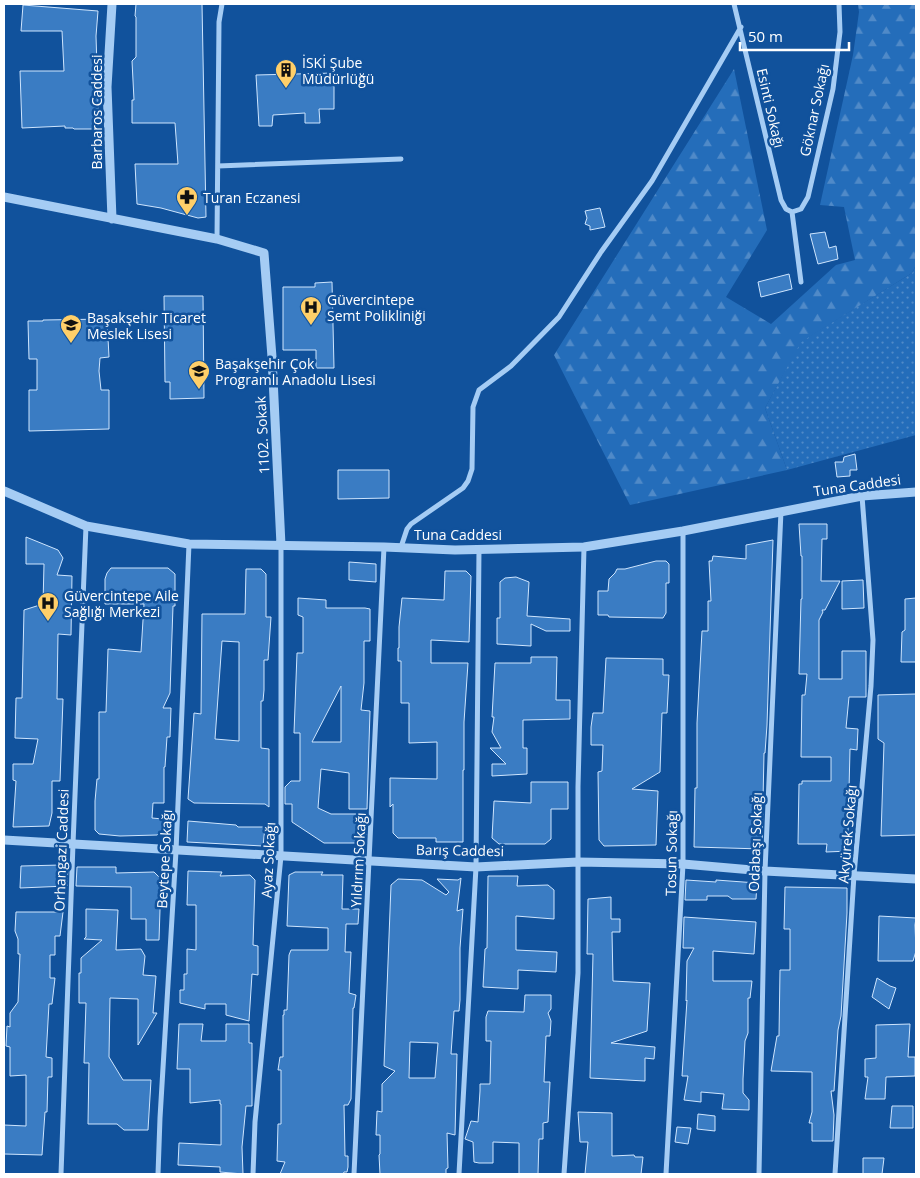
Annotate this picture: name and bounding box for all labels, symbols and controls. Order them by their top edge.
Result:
scale bar [740,20,849,52]
text: 50 m [748,26,783,46]
place label: İSKİ Şube Müdürlüğü [302,53,374,88]
street label: Barbaros Caddesi [87,54,106,170]
building icon: İSKİ Şube Müdürlüğü [274,58,298,89]
street label: Göknar Sokağı [795,62,833,158]
street label: Esinti Sokağı [753,66,789,150]
pharmacy icon: Turan Eczanesi [175,185,199,216]
place label: Turan Eczanesi [203,188,301,207]
place label: Güvercintepe Semt Polikliniği [327,290,426,325]
hospital icon: Güvercintepe Semt Polikliniği [299,295,323,326]
place label: Başakşehir Ticaret Meslek Lisesi [87,308,206,343]
school or university icon: Başakşehir Ticaret Meslek Lisesi [59,313,83,344]
place label: Başakşehir Çok Programlı Anadolu Lisesi [215,354,376,389]
school or university icon: Başakşehir Çok Programlı Anadolu Lisesi [187,359,211,390]
street label: 1102. Sokak [250,395,274,474]
street label: Tuna Caddesi [812,469,902,501]
street label: Tuna Caddesi [414,525,502,544]
place label: Güvercintepe Aile Sağlığı Merkezi [64,586,179,621]
hospital icon: Güvercintepe Aile Sağlığı Merkezi [36,591,60,622]
street label: Akyürek Sokağı [833,784,861,884]
street label: Orhangazi Caddesi [49,788,73,912]
street label: Odabaşı Sokağı [744,792,766,892]
street label: Beytepe Sokağı [152,809,176,909]
street label: Tosun Sokağı [661,810,681,896]
street label: Yıldırım Sokağı [346,812,370,908]
street label: Ayaz Sokağı [257,821,279,899]
street label: Barış Caddesi [416,840,504,860]

